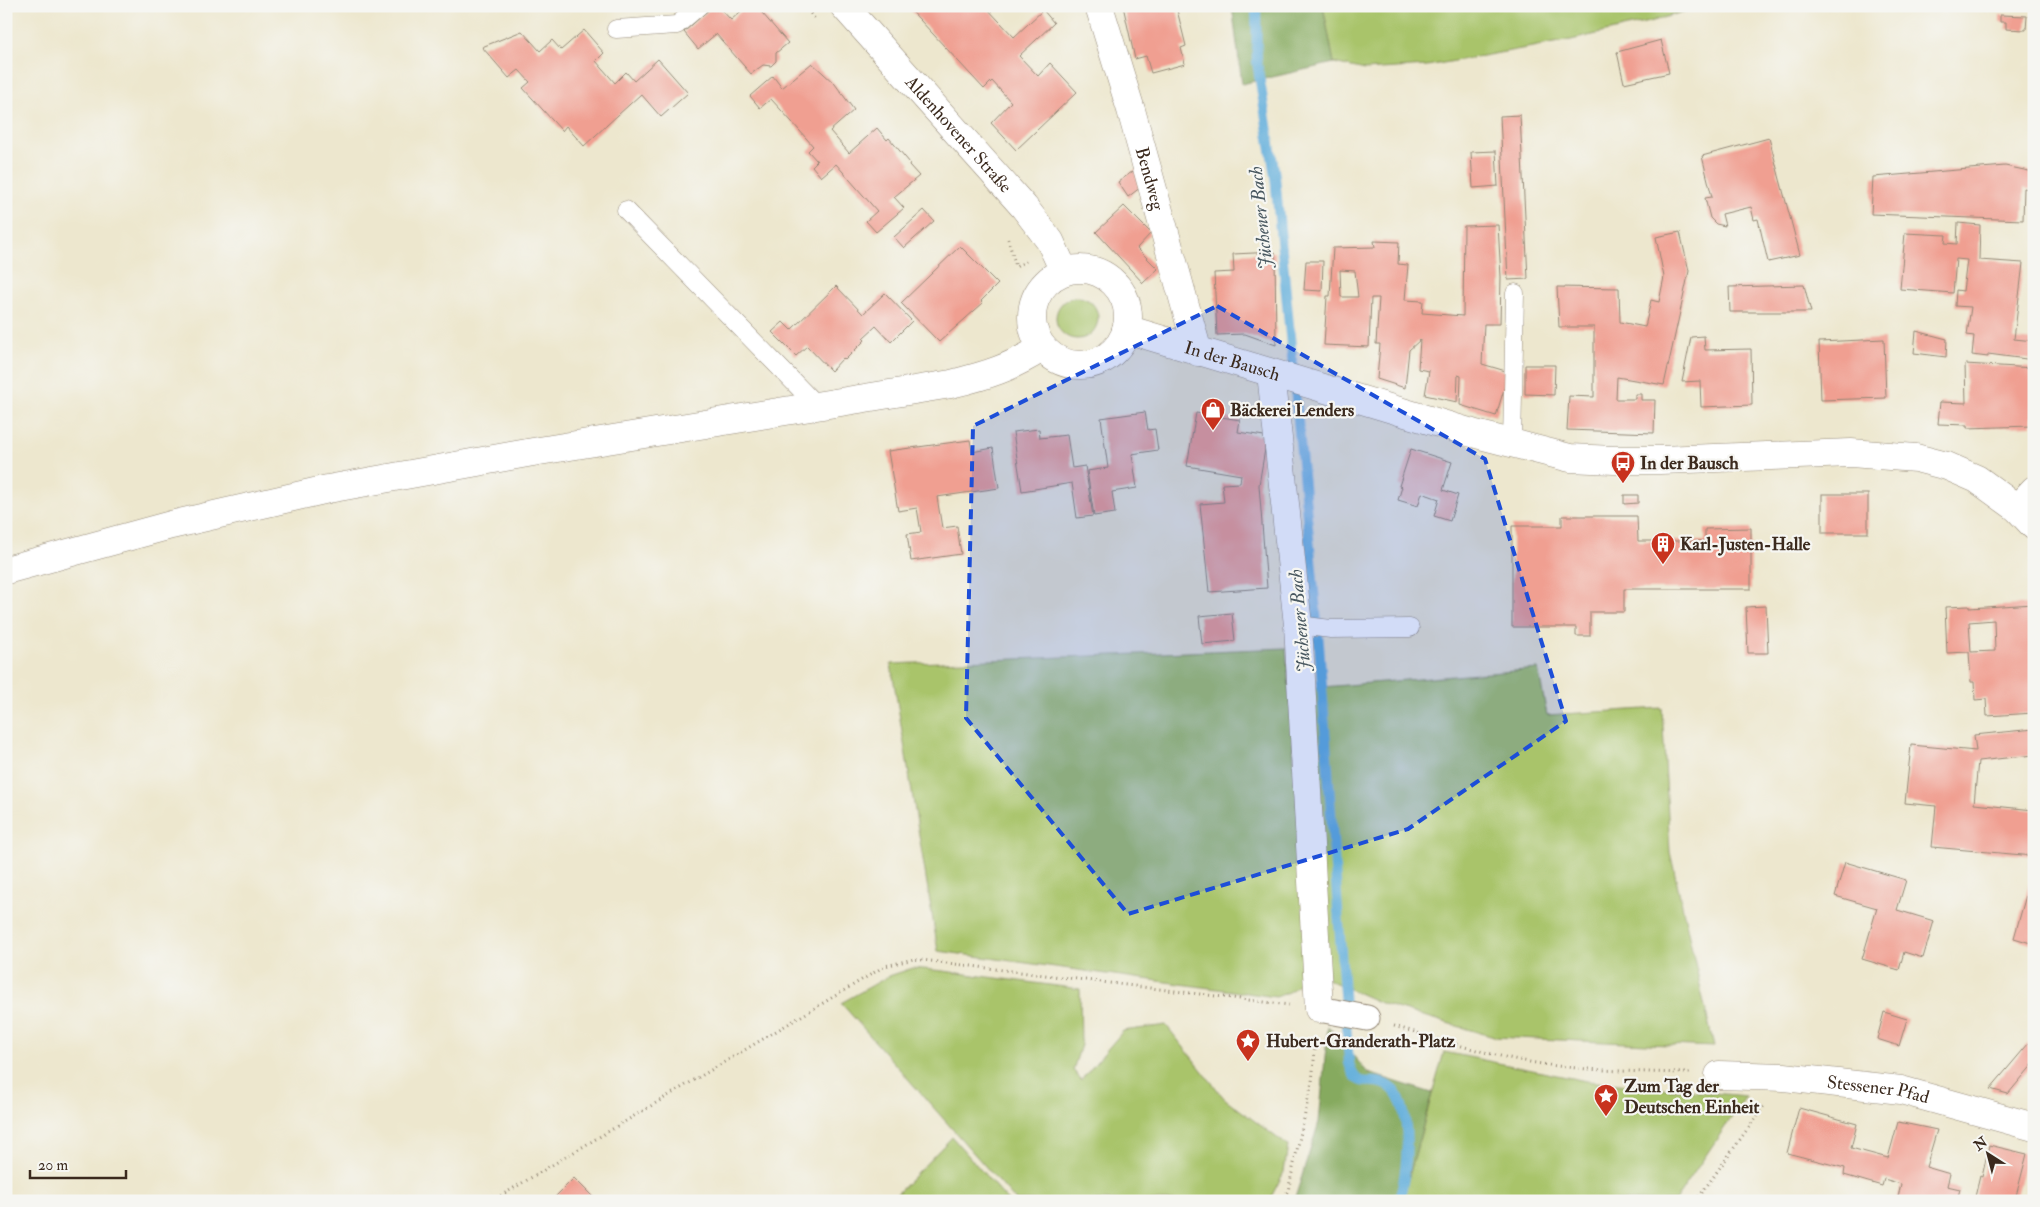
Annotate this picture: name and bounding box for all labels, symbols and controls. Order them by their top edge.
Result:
street label: Aldenhovener Straße [899,70,1017,198]
street label: Bendweg [1130,144,1170,214]
water label: Jüchener Bach [1244,165,1278,271]
street label: In der Bausch [1182,336,1283,387]
shop icon: Bäckerei Lenders [1200,397,1226,431]
place label: Bäckerei Lenders [1230,399,1354,422]
bus stop icon: In der Bausch [1610,450,1636,484]
place label: In der Bausch [1640,452,1739,475]
building icon: Karl-Justen-Halle [1650,531,1676,565]
place label: Karl-Justen-Halle [1680,533,1811,556]
water label: Jüchener Bach [1284,568,1316,674]
place icon: Hubert-Granderath-Platz [1235,1028,1261,1062]
place label: Hubert-Granderath-Platz [1266,1030,1456,1053]
street label: Stessener Pfad [1826,1071,1932,1109]
place label: Zum Tag der Deutschen Einheit [1624,1075,1759,1119]
place icon: Zum Tag der Deutschen Einheit [1593,1083,1619,1117]
north arrow [1962,1130,2012,1180]
text: N [1970,1133,1991,1155]
scale bar [30,1147,126,1179]
text: 20 m [38,1156,68,1175]

